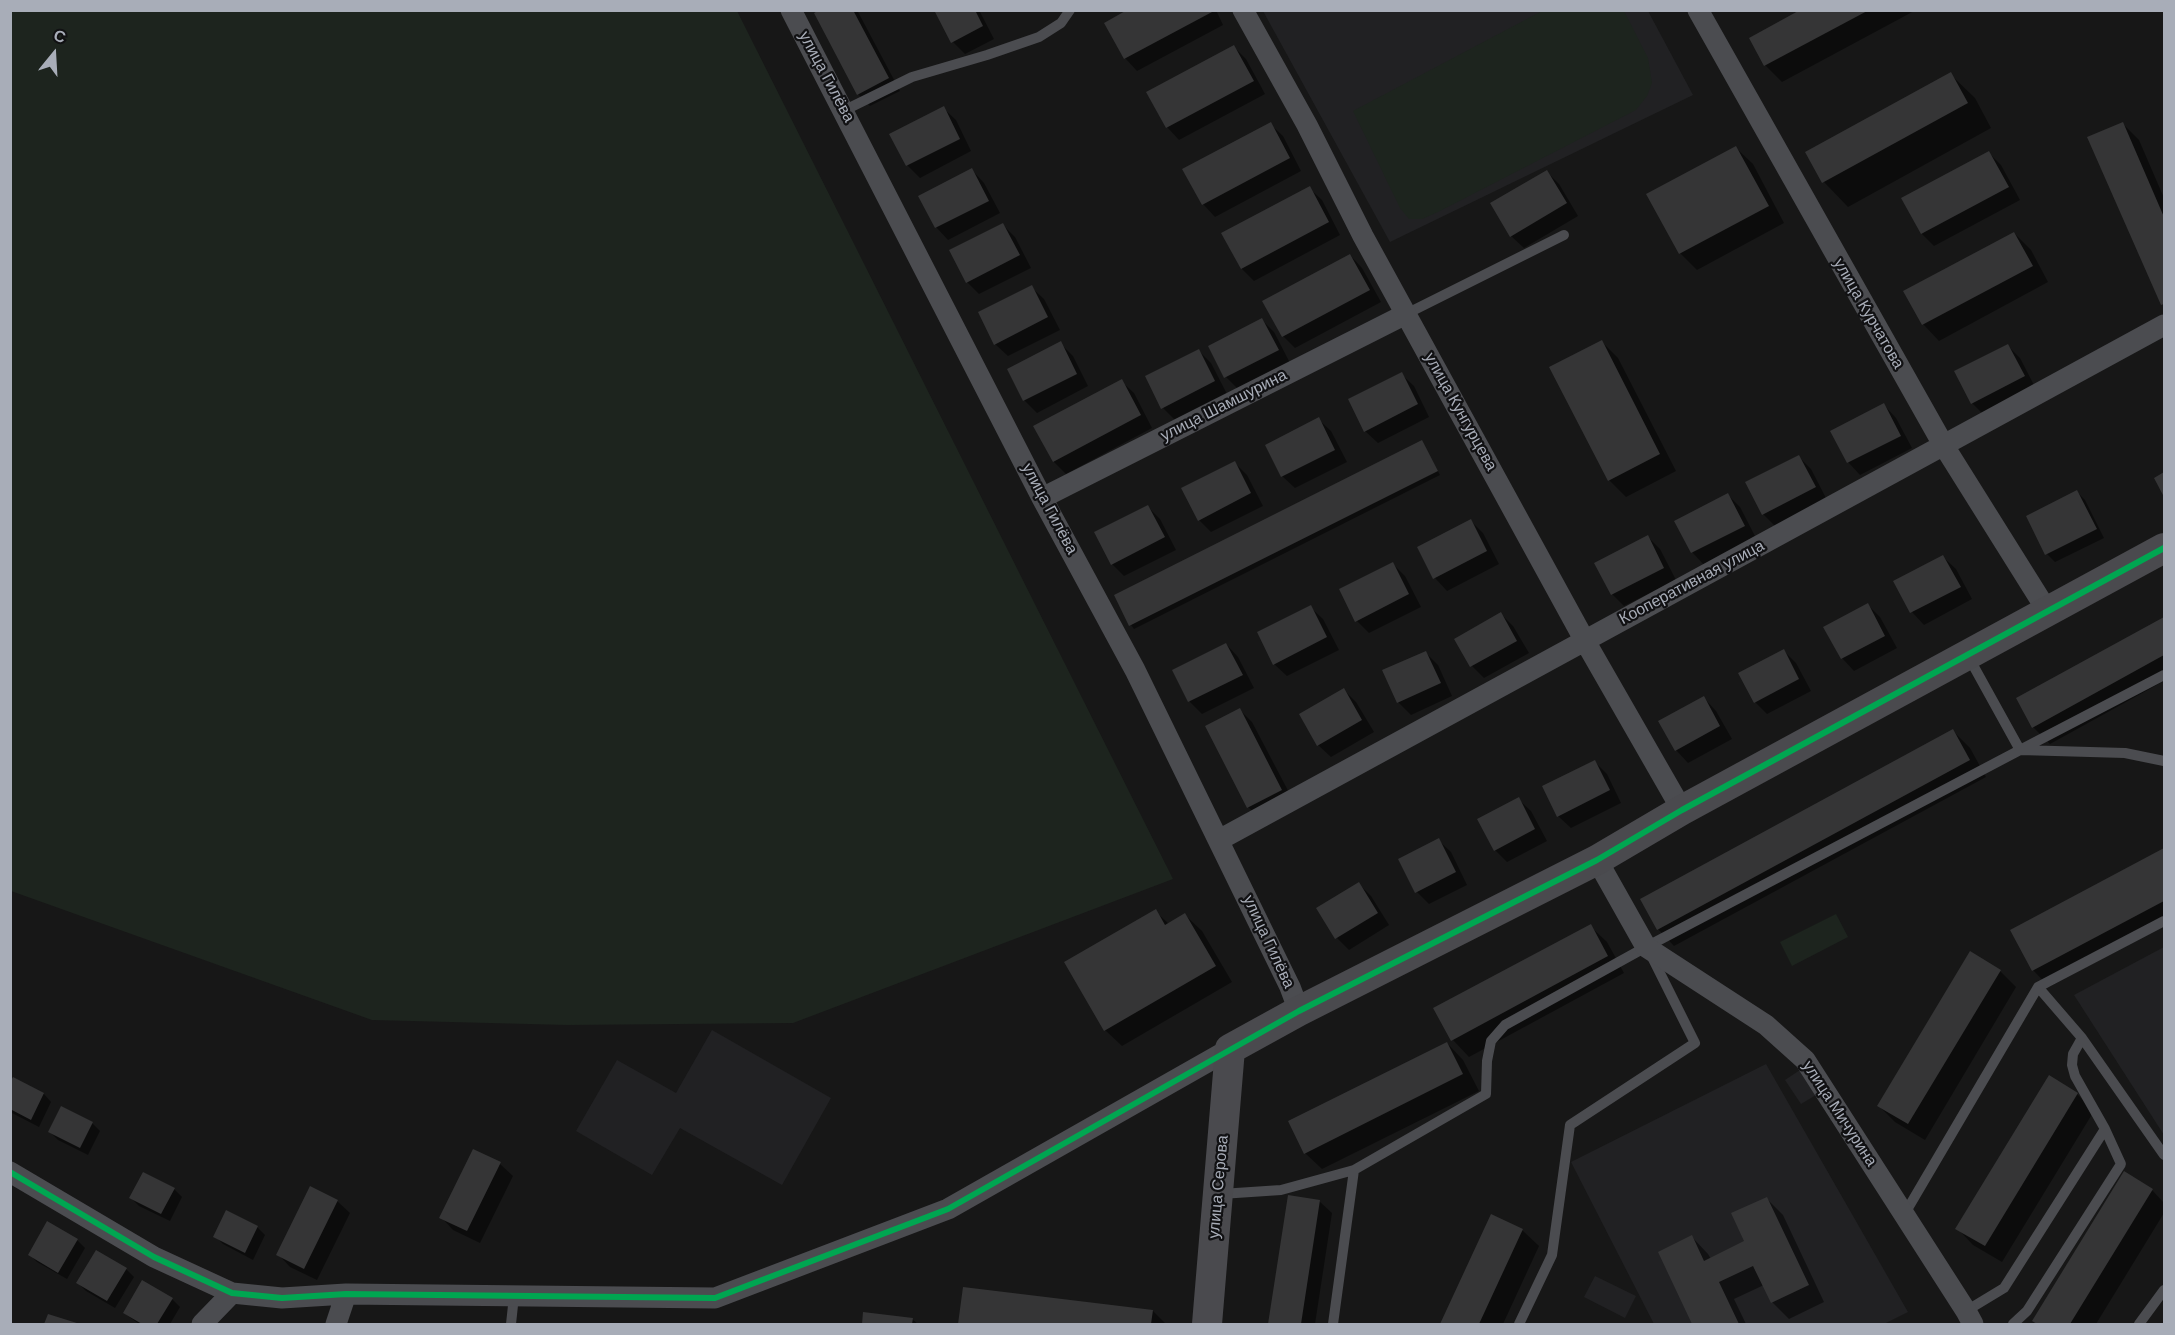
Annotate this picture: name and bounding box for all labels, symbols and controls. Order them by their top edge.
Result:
north arrow [24,24,84,84]
text: С [51,25,68,48]
street label: улица Гилёва [794,28,858,126]
street label: улица Курчатова [1829,255,1907,373]
street label: улица Кунгурцева [1420,350,1500,474]
street label: улица Шамшурина [1158,366,1290,446]
street label: улица Гилёва [1017,460,1081,558]
street label: Кооперативная улица [1616,537,1768,629]
street label: улица Гилёва [1238,892,1298,992]
street label: улица Мичурина [1798,1058,1880,1170]
street label: улица Серова [1205,1135,1233,1239]

